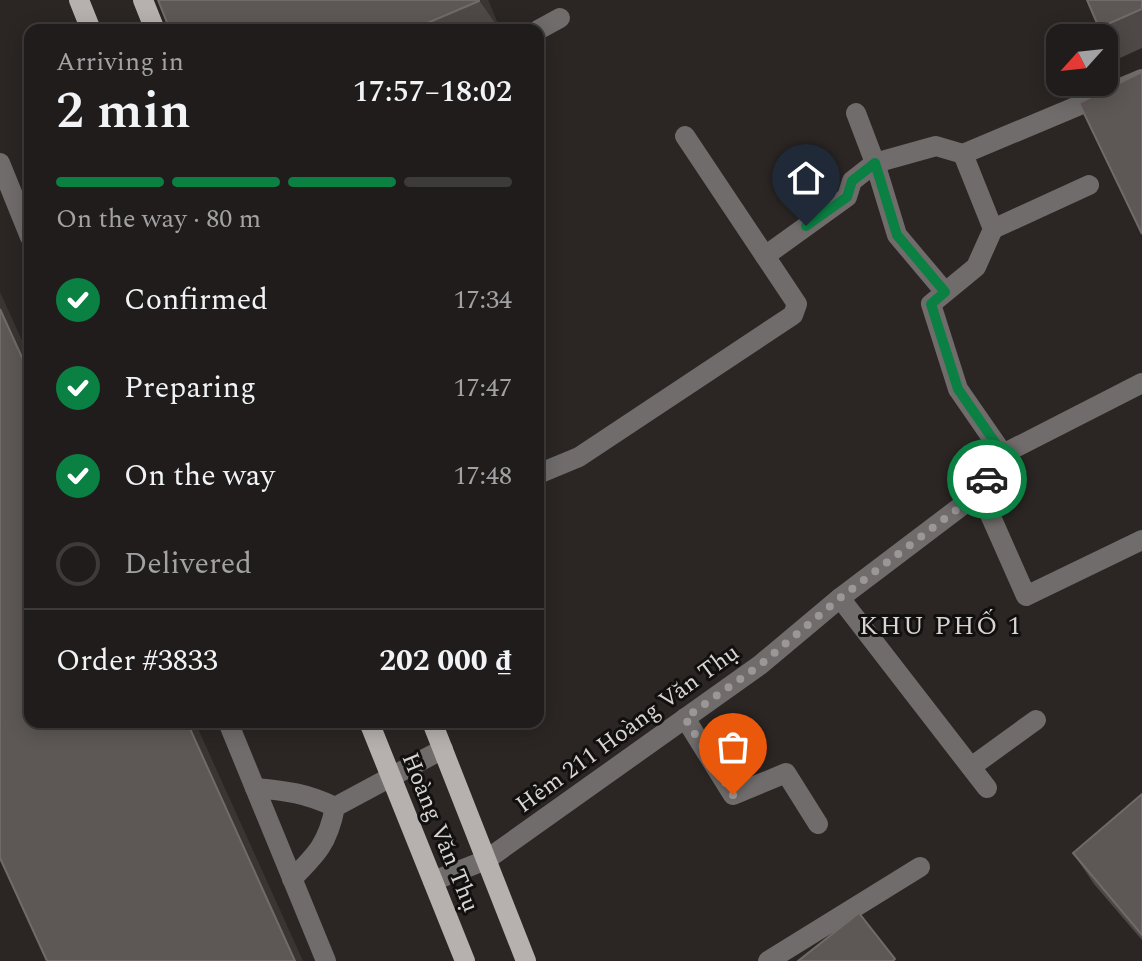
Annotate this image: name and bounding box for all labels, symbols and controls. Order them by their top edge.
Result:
north arrow [1046,24,1118,96]
map controls [1046,24,1118,96]
text: Arriving in [56,42,184,82]
text: 17:57–18:02 [353,69,512,115]
text: 2 min [56,72,191,151]
pin [772,144,840,226]
icon: home [784,156,828,200]
text: On the way · 80 m [56,199,261,239]
text: Confirmed [124,277,268,323]
icon: check [56,278,100,322]
text: 17:34 [453,280,512,320]
text: Preparing [124,365,256,411]
icon: check [56,366,100,410]
text: 17:47 [453,368,512,408]
courier [947,439,1027,519]
text: On the way [124,453,275,499]
icon: check [56,454,100,498]
text: 17:48 [453,456,512,496]
icon: car [965,457,1009,501]
text: Delivered [124,541,252,587]
district label: KHU PHỐ 1 [859,606,1023,646]
street label: Hẻm 211 Hoàng Văn Thụ [508,635,747,822]
text: Order #3833 [56,638,218,684]
text: 202 000 ₫ [379,638,512,684]
pin [699,713,767,795]
icon: bag [711,725,755,769]
street label: Hoàng Văn Thụ [392,747,488,918]

